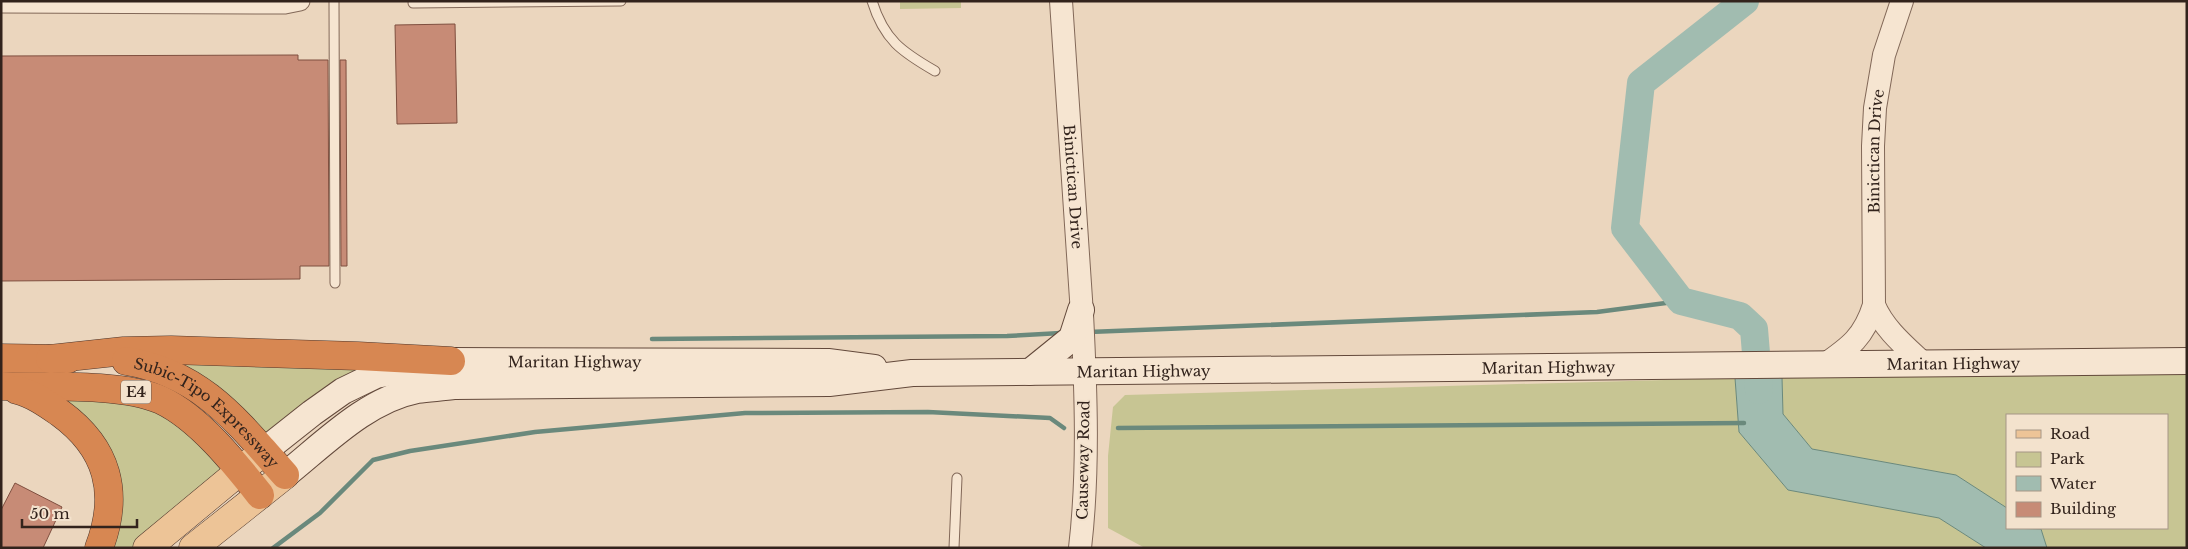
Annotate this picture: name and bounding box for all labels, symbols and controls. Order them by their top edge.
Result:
street label: Binictican Drive [1863,87,1888,214]
street label: Binictican Drive [1060,124,1087,250]
street label: Maritan Highway [508,352,642,371]
street label: Subic-Tipo Expressway [132,353,284,472]
street label: Maritan Highway [1886,353,2021,373]
street label: Maritan Highway [1481,357,1616,377]
street label: Maritan Highway [1076,361,1211,381]
road number: E4 [121,381,151,404]
street label: Causeway Road [1072,400,1094,520]
legend [2006,414,2168,529]
text: Road [2050,424,2090,443]
text: Park [2050,449,2086,468]
text: Water [2049,474,2097,493]
scale bar [22,496,138,528]
text: Building [2050,499,2117,518]
text: 50 m [30,504,70,523]

